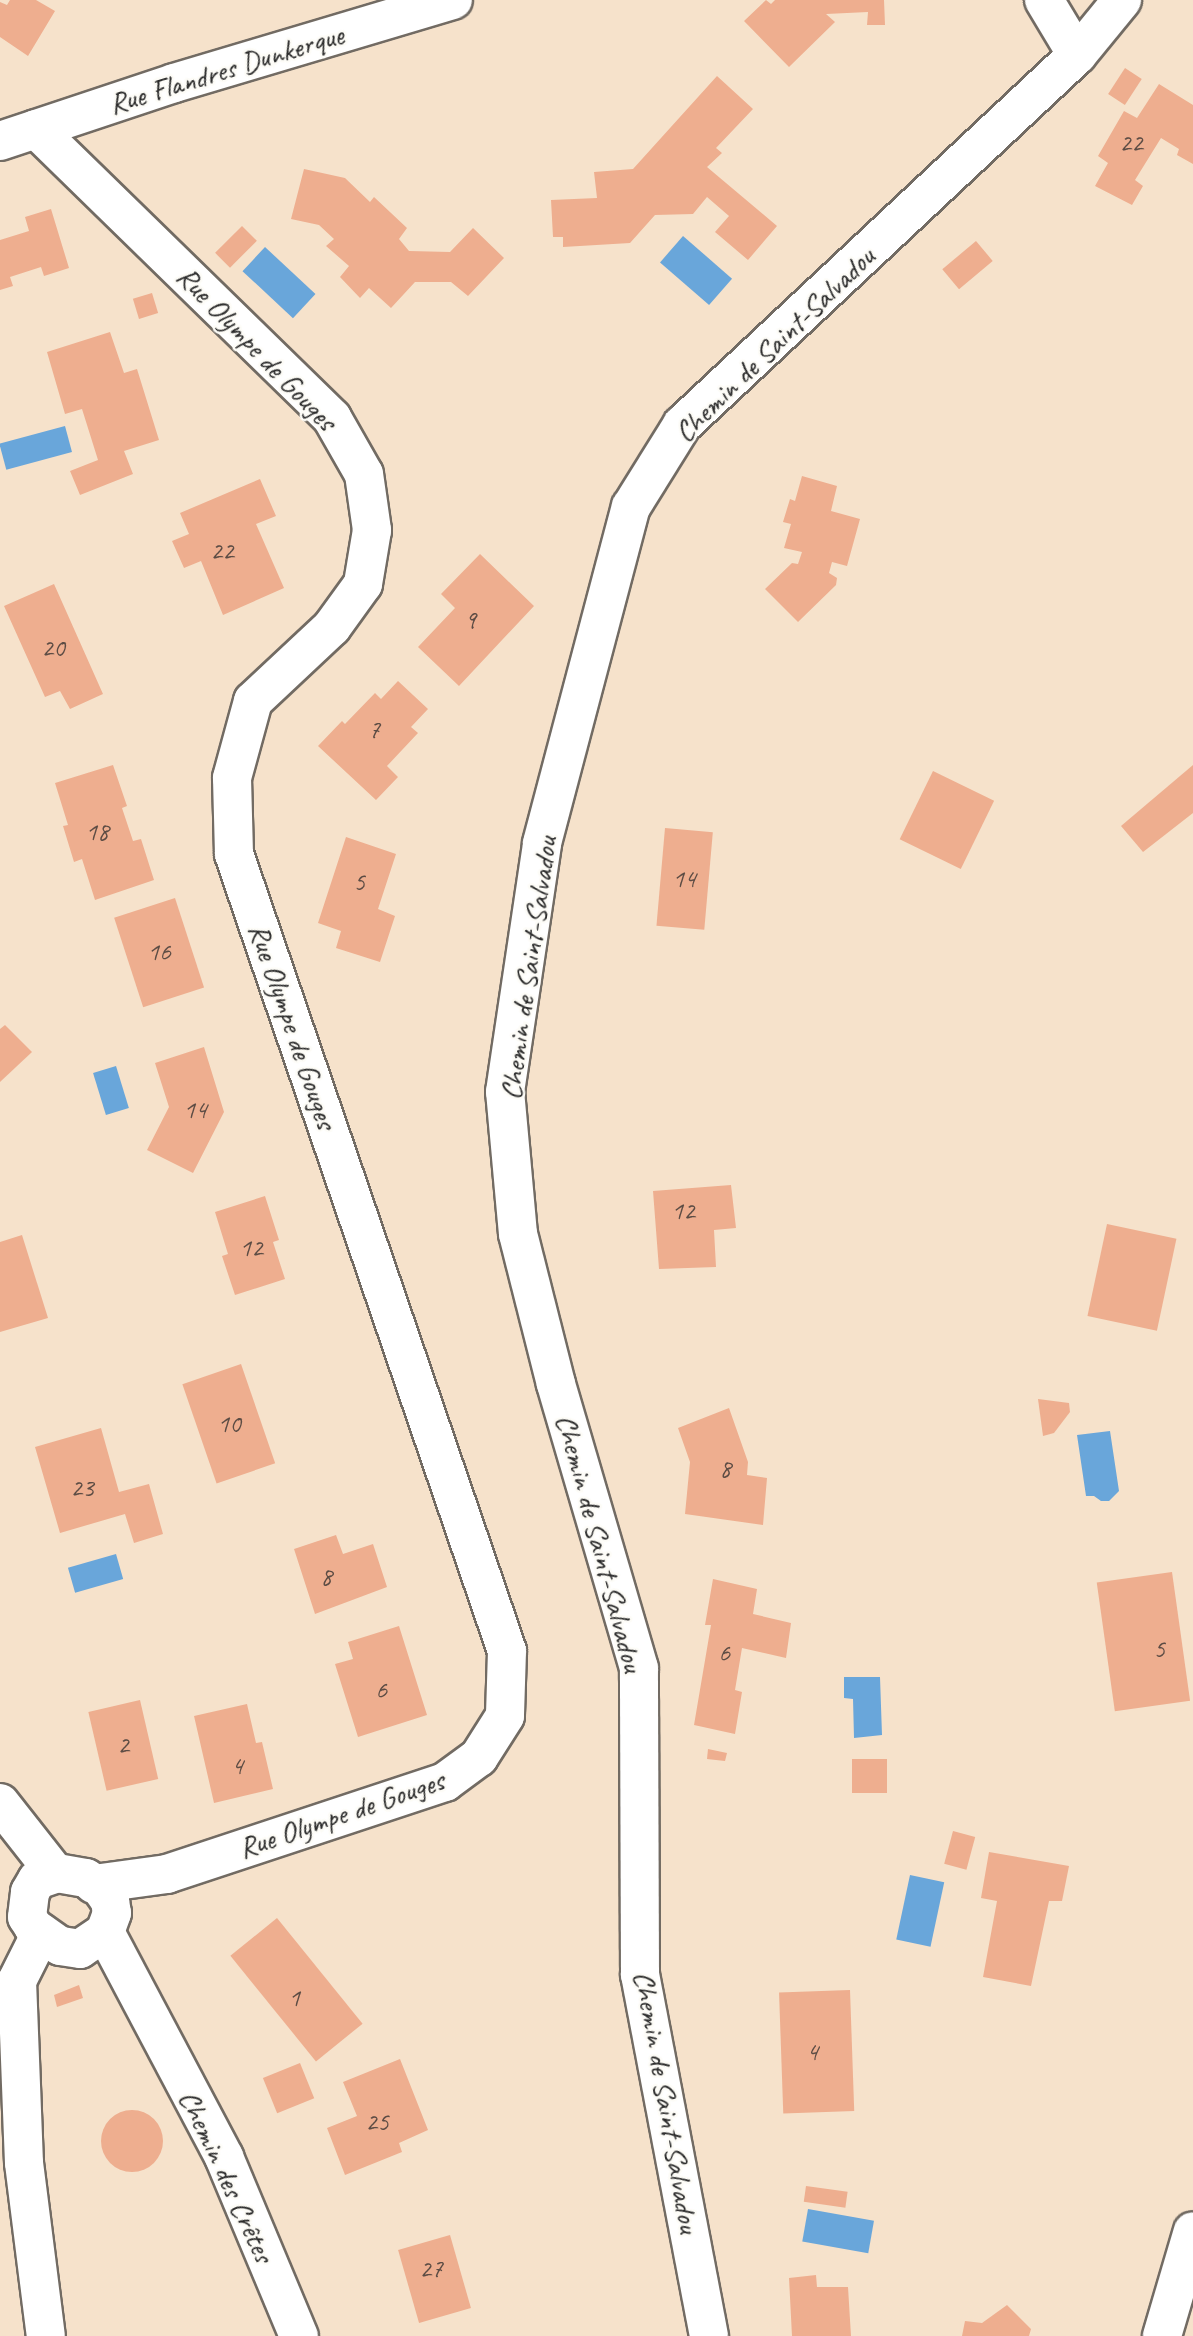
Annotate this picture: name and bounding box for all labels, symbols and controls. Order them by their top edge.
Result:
street label: Rue Flandres Dunkerque [104,16,348,122]
house number: 22 [1119,127,1143,159]
street label: Chemin de Saint-Salvadou [666,239,882,449]
street label: Rue Olympe de Gouges [169,258,345,438]
house number: 22 [210,535,234,567]
house number: 9 [464,604,476,636]
house number: 20 [41,632,65,664]
house number: 7 [368,714,380,746]
house number: 18 [85,816,109,848]
street label: Chemin de Saint-Salvadou [492,834,564,1102]
house number: 14 [672,863,696,895]
house number: 5 [353,866,365,898]
street label: Rue Olympe de Gouges [241,919,345,1133]
house number: 16 [147,936,171,968]
house number: 14 [183,1094,207,1126]
house number: 12 [671,1195,695,1227]
house number: 12 [239,1232,263,1264]
house number: 10 [217,1408,241,1440]
street label: Chemin de Saint-Salvadou [548,1410,652,1676]
house number: 8 [719,1453,731,1485]
house number: 23 [70,1472,94,1504]
house number: 8 [320,1561,332,1593]
house number: 5 [1153,1633,1165,1665]
house number: 6 [718,1637,730,1669]
house number: 6 [375,1674,387,1706]
house number: 2 [117,1729,129,1761]
house number: 4 [231,1750,243,1782]
street label: Rue Olympe de Gouges [234,1762,448,1866]
street label: Chemin de Saint-Salvadou [626,1968,708,2236]
house number: 1 [288,1982,300,2014]
house number: 4 [806,2036,818,2068]
street label: Chemin des Crêtes [171,2084,283,2268]
house number: 25 [365,2106,389,2138]
house number: 27 [419,2253,443,2285]

